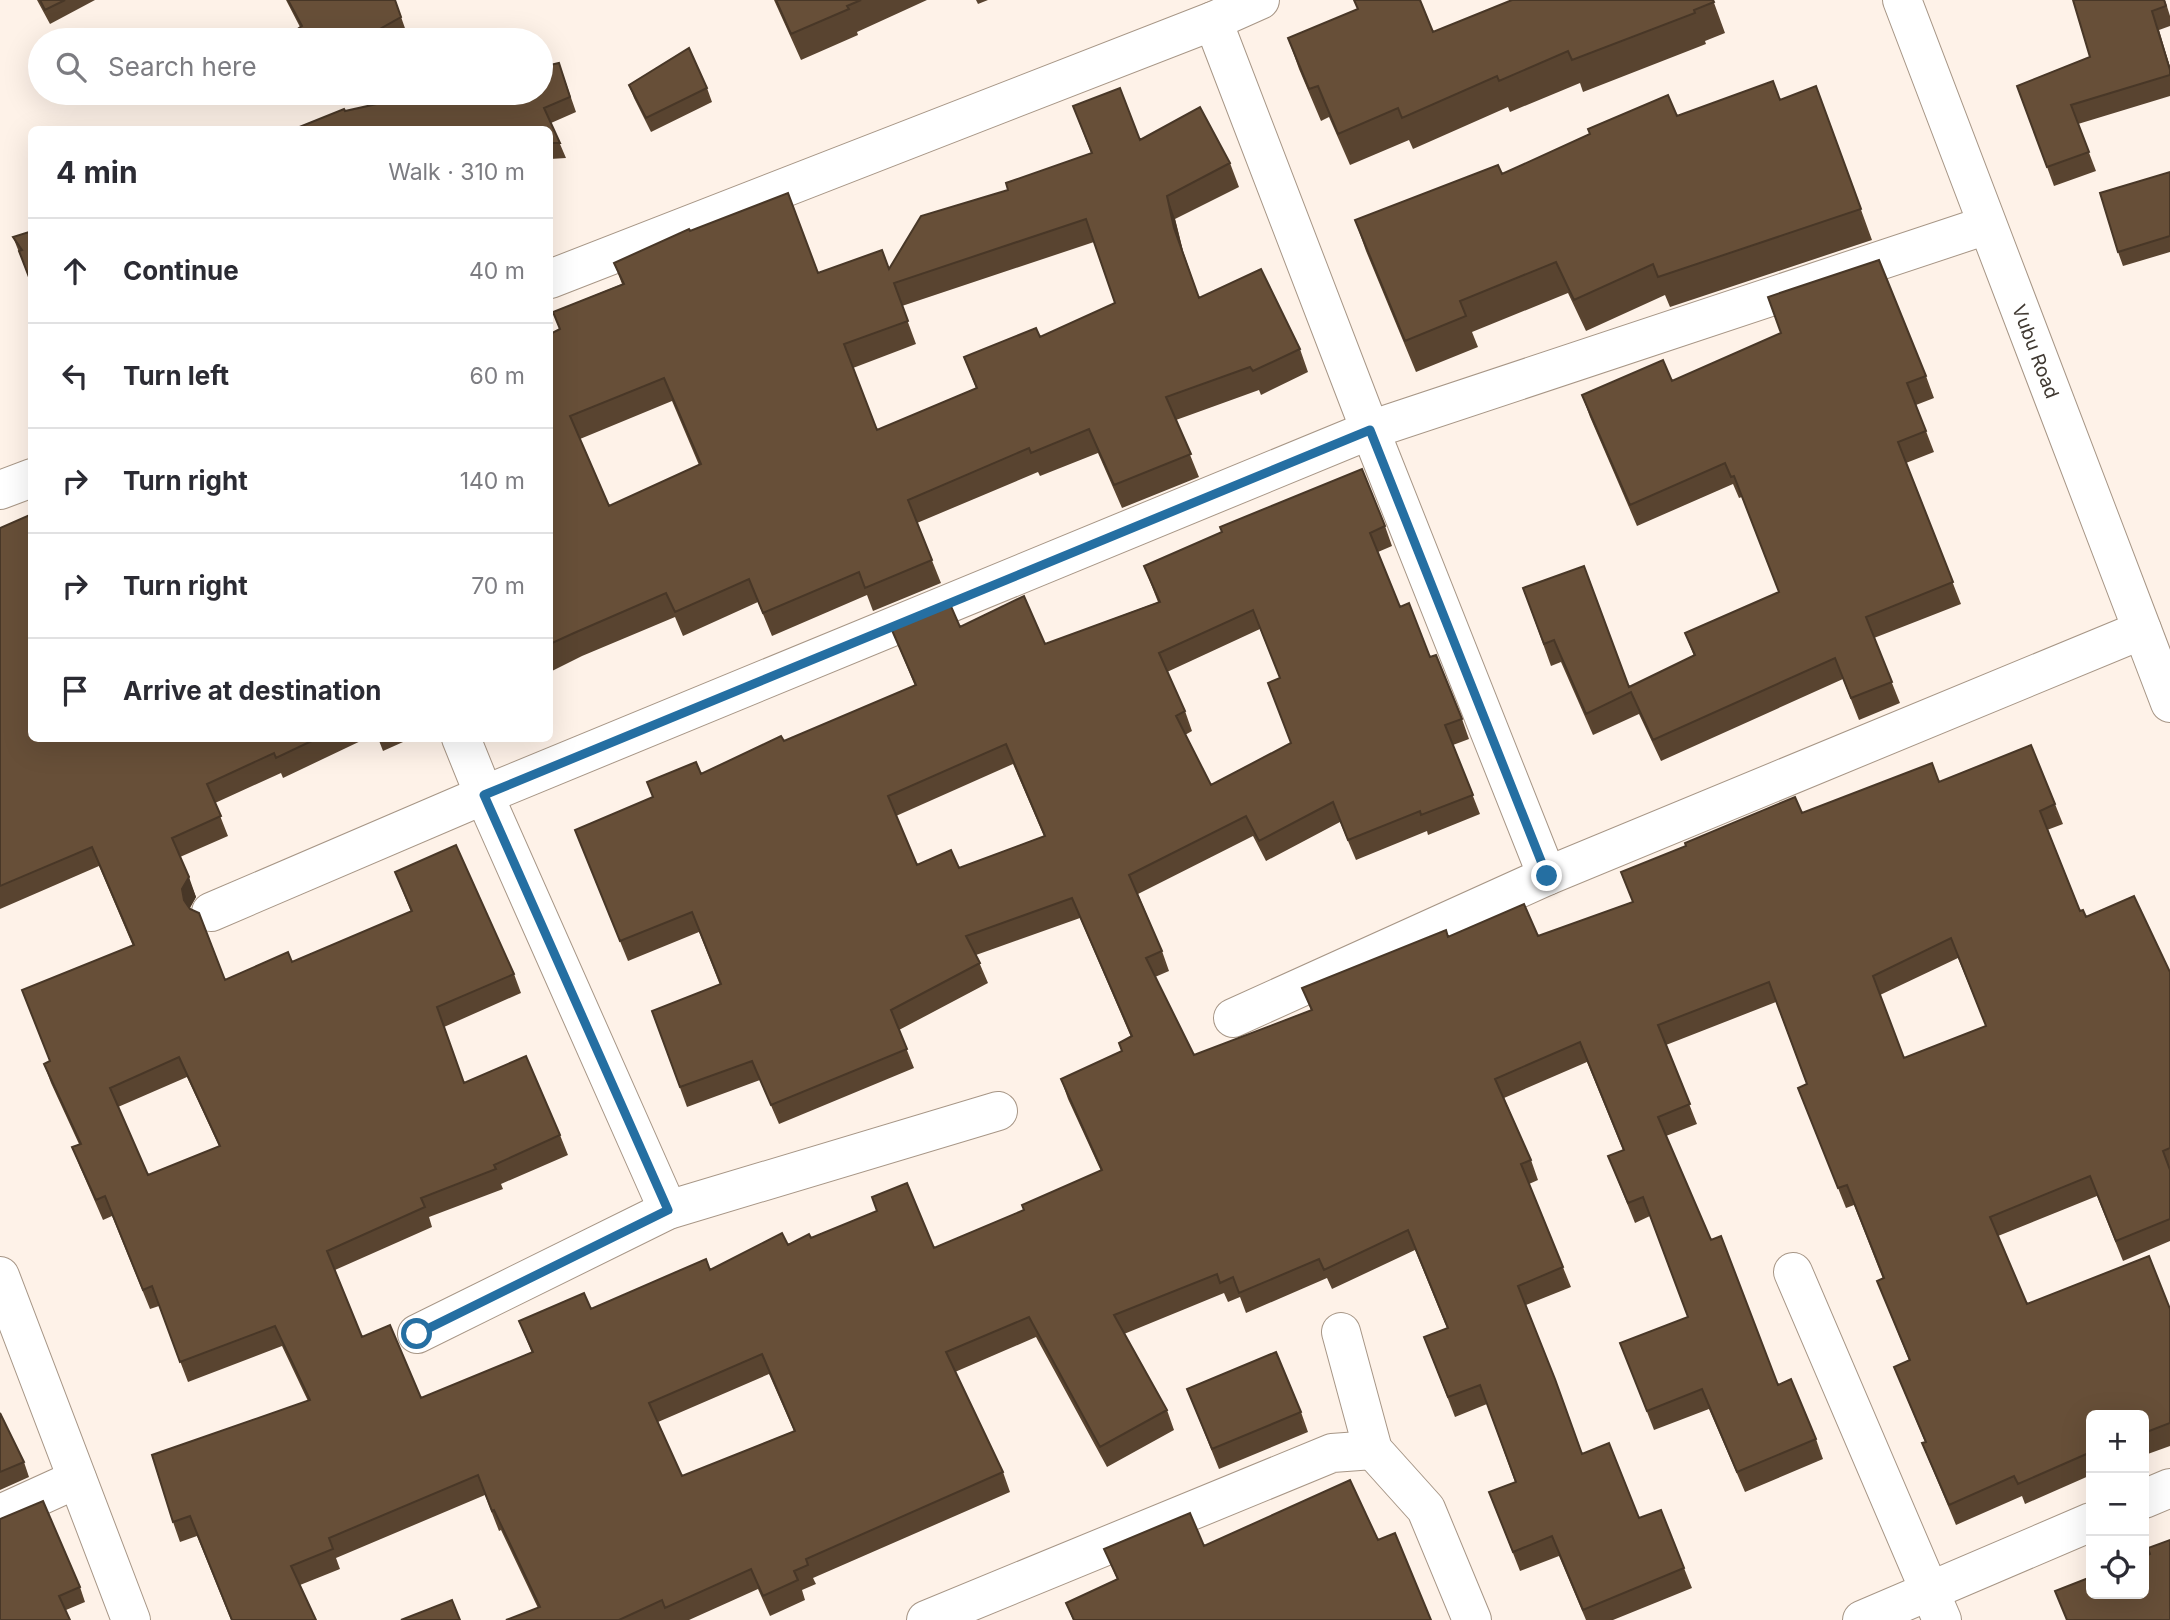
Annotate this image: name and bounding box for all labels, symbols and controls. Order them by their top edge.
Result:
search box [28,28,553,105]
icon: search [52,48,90,86]
text: Search here [108,51,257,82]
text: 4 min [56,154,138,190]
text: Walk · 310 m [388,158,525,186]
icon: ahead [56,252,94,290]
text: Continue [123,255,239,286]
text: 40 m [469,257,525,285]
street label: Vubu Road [2008,301,2064,401]
icon: left [56,357,94,395]
text: Turn left [123,360,229,391]
text: 60 m [470,362,525,390]
icon: right [56,462,94,500]
text: Turn right [123,465,248,496]
text: 140 m [460,467,525,495]
icon: right [56,567,94,605]
text: Turn right [123,570,248,601]
text: 70 m [471,572,525,600]
icon: arrive [56,672,94,710]
text: Arrive at destination [123,675,382,706]
route end [1531,860,1562,891]
route start [401,1318,432,1349]
map controls [2086,1410,2149,1599]
button: + [2086,1410,2149,1473]
button: − [2086,1473,2149,1536]
button: locate [2086,1536,2149,1599]

